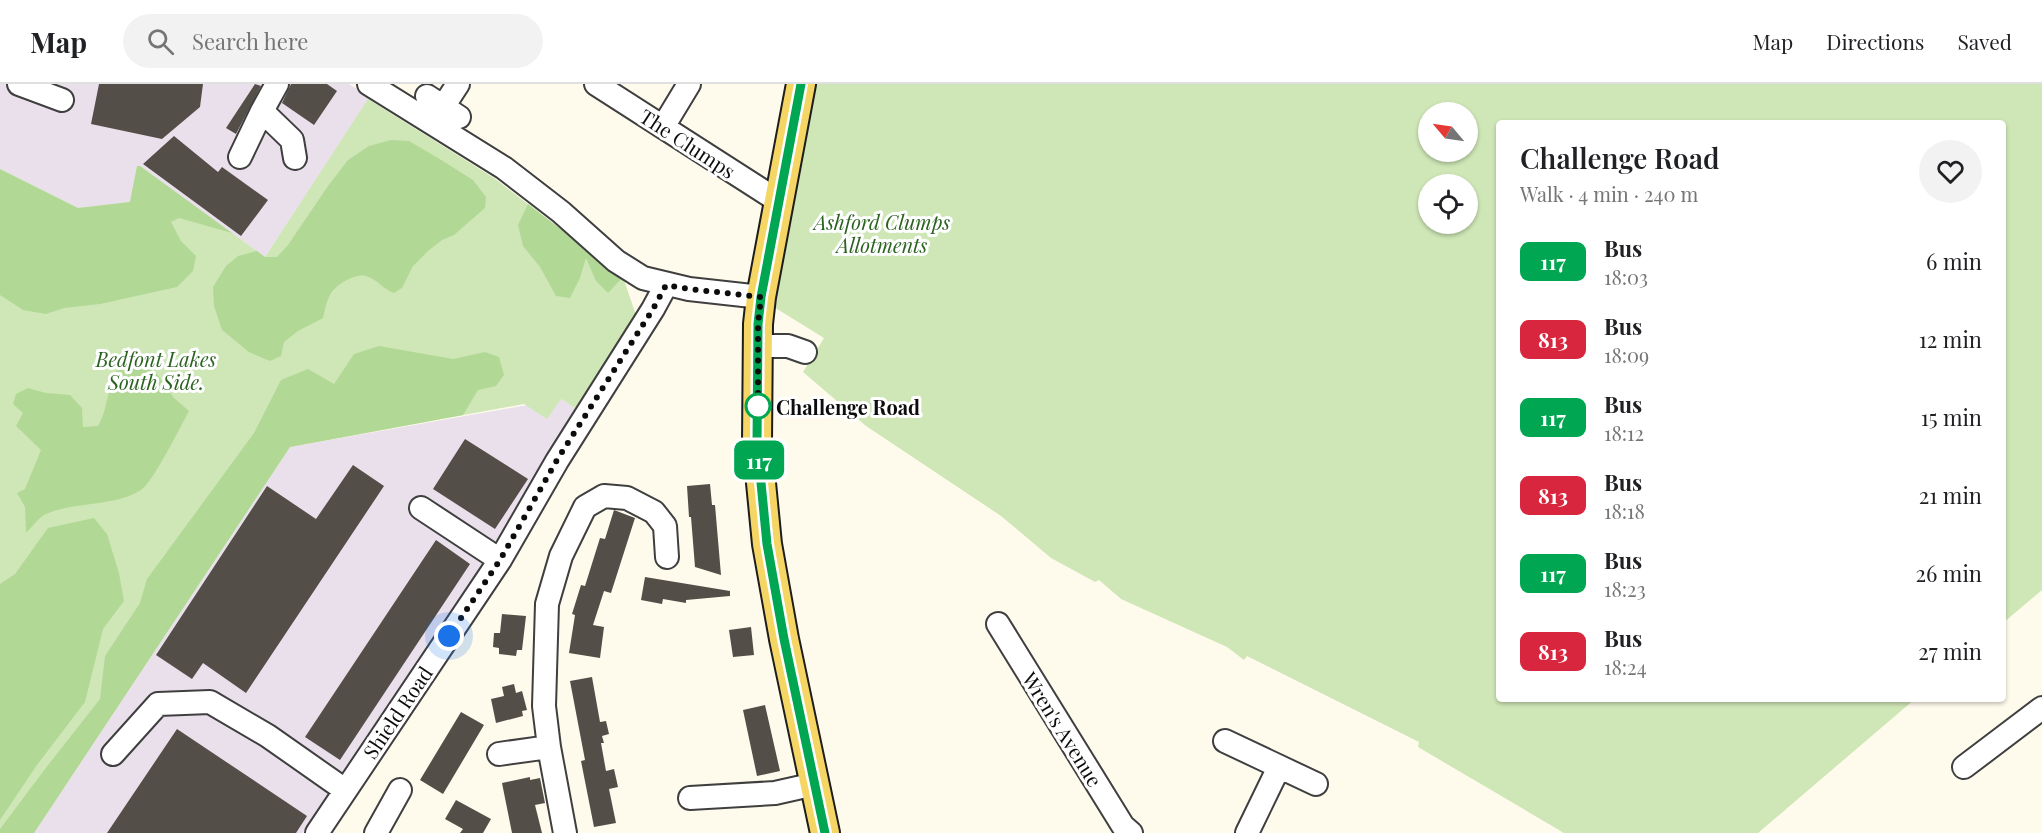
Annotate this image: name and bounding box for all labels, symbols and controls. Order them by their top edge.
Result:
search box [123,14,543,68]
text: Map [30,23,87,60]
icon: search [144,25,177,58]
text: Search here [192,26,308,56]
text: Map [1752,27,1793,55]
text: Directions [1826,27,1924,55]
text: Saved [1957,27,2012,55]
street label: The Clumps [635,102,741,184]
north arrow [1418,102,1478,162]
map controls [1418,102,1478,234]
text: Challenge Road [1520,139,1720,176]
button: heart [1919,140,1982,203]
button: locate [1418,174,1478,234]
text: Walk · 4 min · 240 m [1520,180,1698,207]
park label: Ashford Clumps Allotments [812,208,950,258]
text: Bus [1604,233,1642,263]
text: 6 min [1926,246,1982,276]
text: 117 [1540,247,1566,275]
text: 18:03 [1604,263,1648,290]
text: Bus [1604,311,1642,341]
text: 12 min [1919,324,1982,354]
text: 813 [1538,325,1568,353]
text: 18:09 [1604,341,1649,368]
park label: Bedfont Lakes South Side. [95,345,217,395]
text: Bus [1604,389,1642,419]
marker: Challenge Road [745,393,771,419]
place label: Challenge Road [776,393,920,420]
text: 15 min [1921,402,1982,432]
text: 117 [1540,403,1566,431]
text: 18:12 [1604,419,1644,446]
line badge: 117 [724,440,794,479]
text: 117 [746,446,772,474]
text: Bus [1604,467,1642,497]
text: 21 min [1919,480,1982,510]
text: 813 [1538,481,1568,509]
text: 18:18 [1604,497,1645,524]
text: Bus [1604,545,1642,575]
text: 26 min [1915,558,1982,588]
text: 117 [1540,559,1566,587]
text: 18:23 [1604,575,1646,602]
your location [434,621,464,651]
text: Bus [1604,623,1642,653]
text: 27 min [1918,636,1982,666]
text: 813 [1538,637,1568,665]
text: 18:24 [1604,653,1647,680]
street label: Shield Road [356,660,438,764]
street label: Wren's Avenue [1016,666,1109,791]

